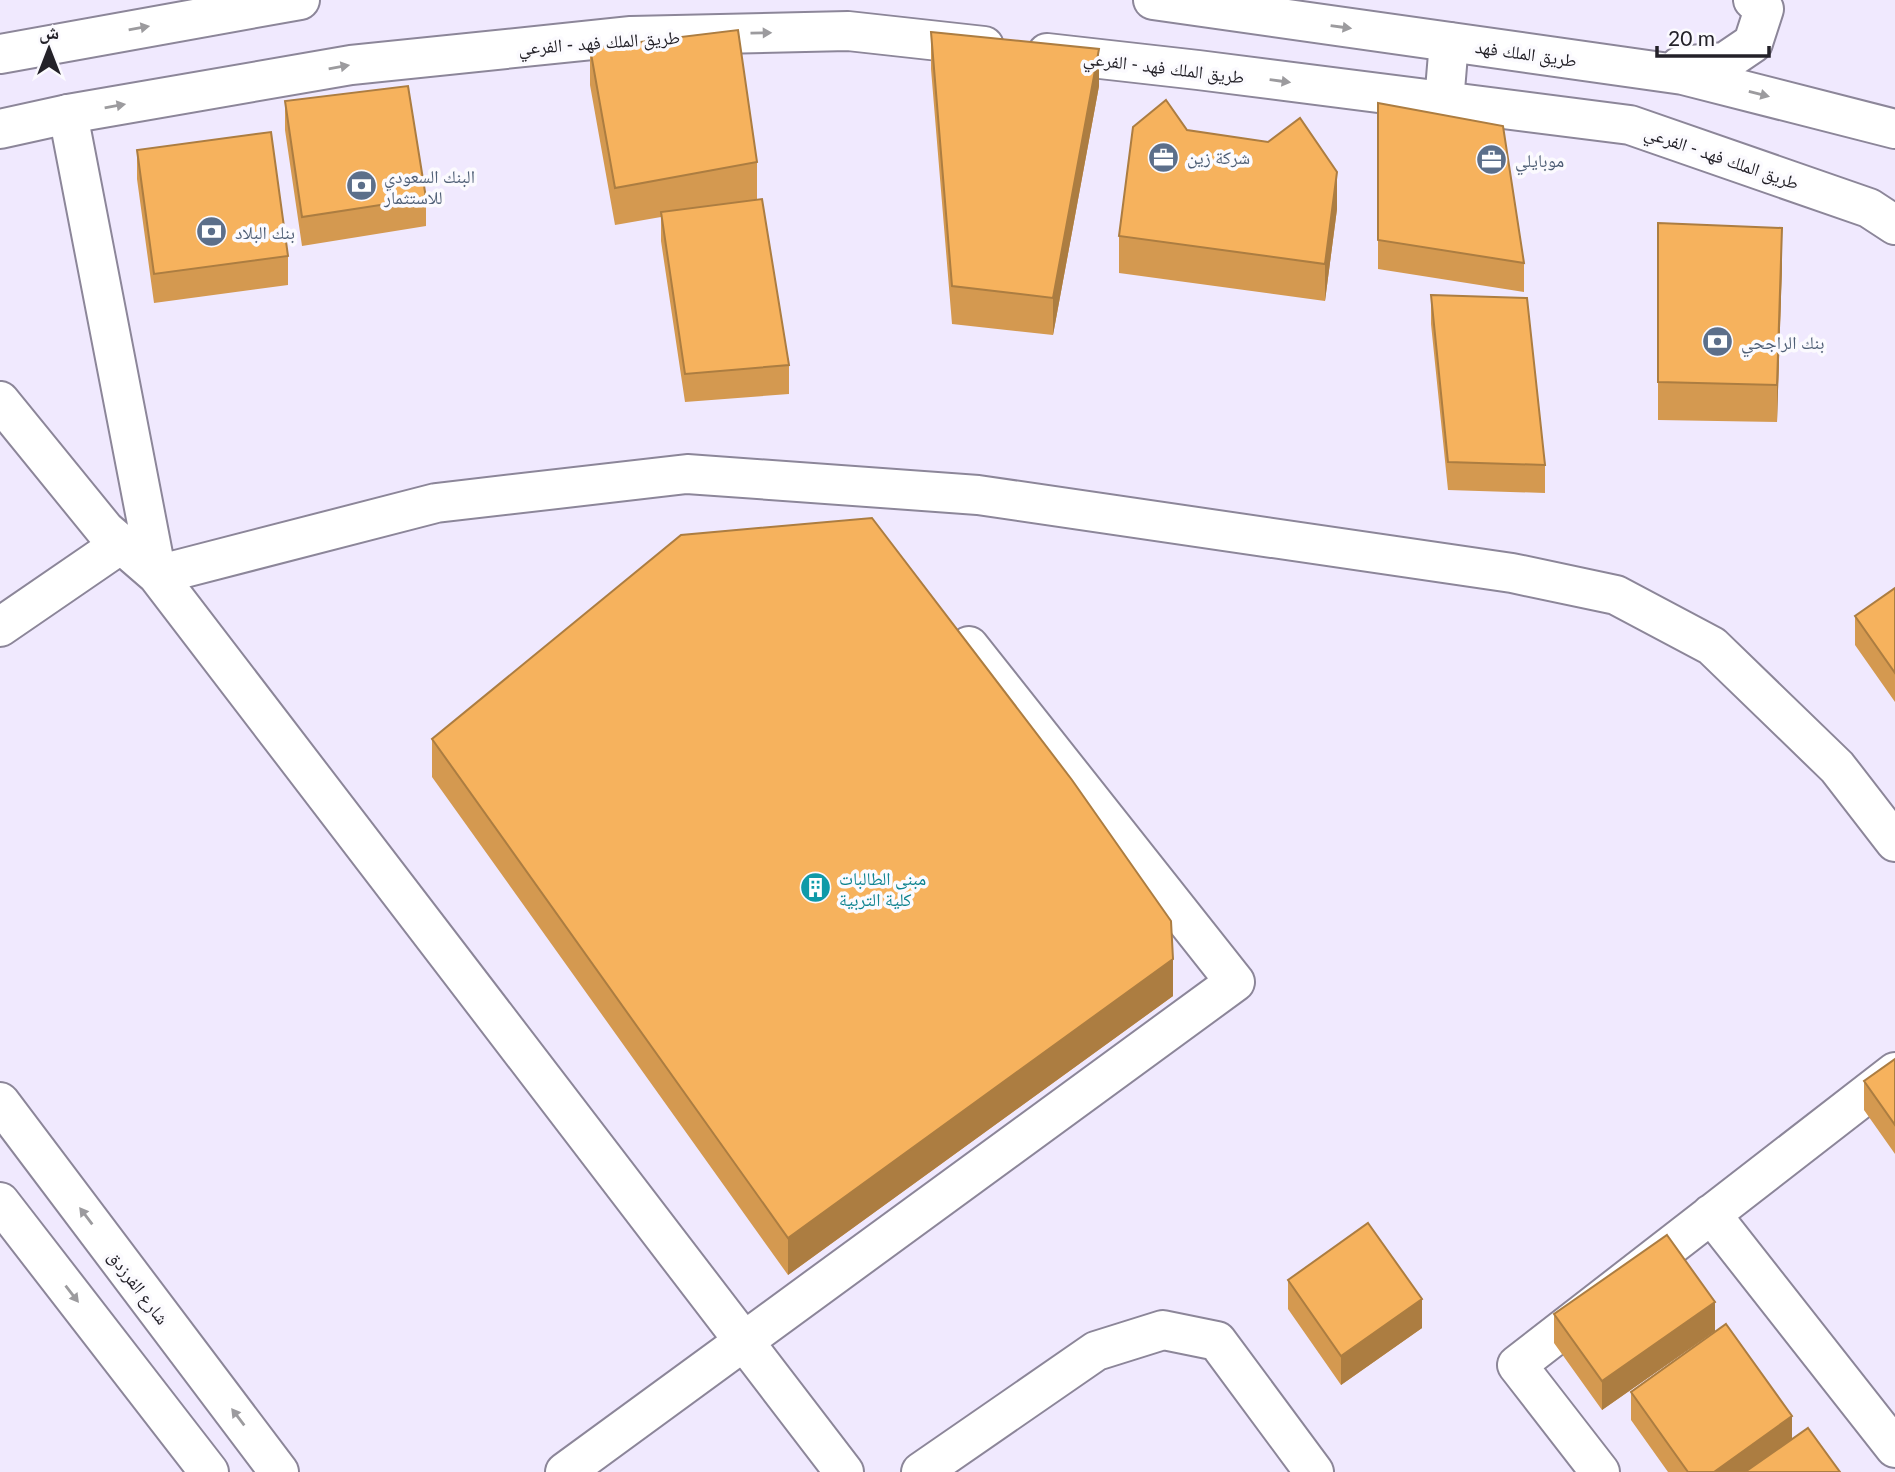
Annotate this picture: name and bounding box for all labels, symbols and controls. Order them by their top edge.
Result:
north arrow [14,14,84,84]
scale bar [1657,14,1769,58]
text: ش [39,20,59,44]
one-way arrow [128,22,150,33]
one-way arrow [1331,22,1353,33]
street label: طريق الملك فهد - الفرعي [517,25,681,63]
text: 20 m [1668,25,1715,50]
one-way arrow [750,27,772,39]
street label: طريق الملك فهد [1474,35,1578,72]
street label: طريق الملك فهد - الفرعي [1082,46,1246,92]
one-way arrow [328,61,350,72]
one-way arrow [1269,75,1291,86]
one-way arrow [1748,89,1770,100]
one-way arrow [104,100,126,111]
street label: طريق الملك فهد - الفرعي [1640,120,1802,198]
office icon: شركة زين [1147,140,1181,174]
office icon: موبايلي [1475,143,1509,177]
place label: شركة زين [1187,146,1250,169]
place label: موبايلي [1515,149,1564,176]
place label: البنك السعودي للاستثمار [383,165,475,208]
bank icon: البنك السعودي للاستثمار [344,169,378,203]
bank icon: بنك البلاد [195,215,229,249]
place label: بنك البلاد [235,221,295,244]
bank icon: بنك الراجحي [1701,325,1735,359]
place label: بنك الراجحي [1741,331,1825,358]
place label: مبنى الطالبات كلية التربية [839,867,926,911]
building icon: مبنى الطالبات كلية التربية [799,871,833,905]
one-way arrow [79,1207,93,1225]
street label: شارع الفرزدق [103,1246,174,1329]
one-way arrow [64,1285,79,1303]
one-way arrow [230,1409,245,1427]

